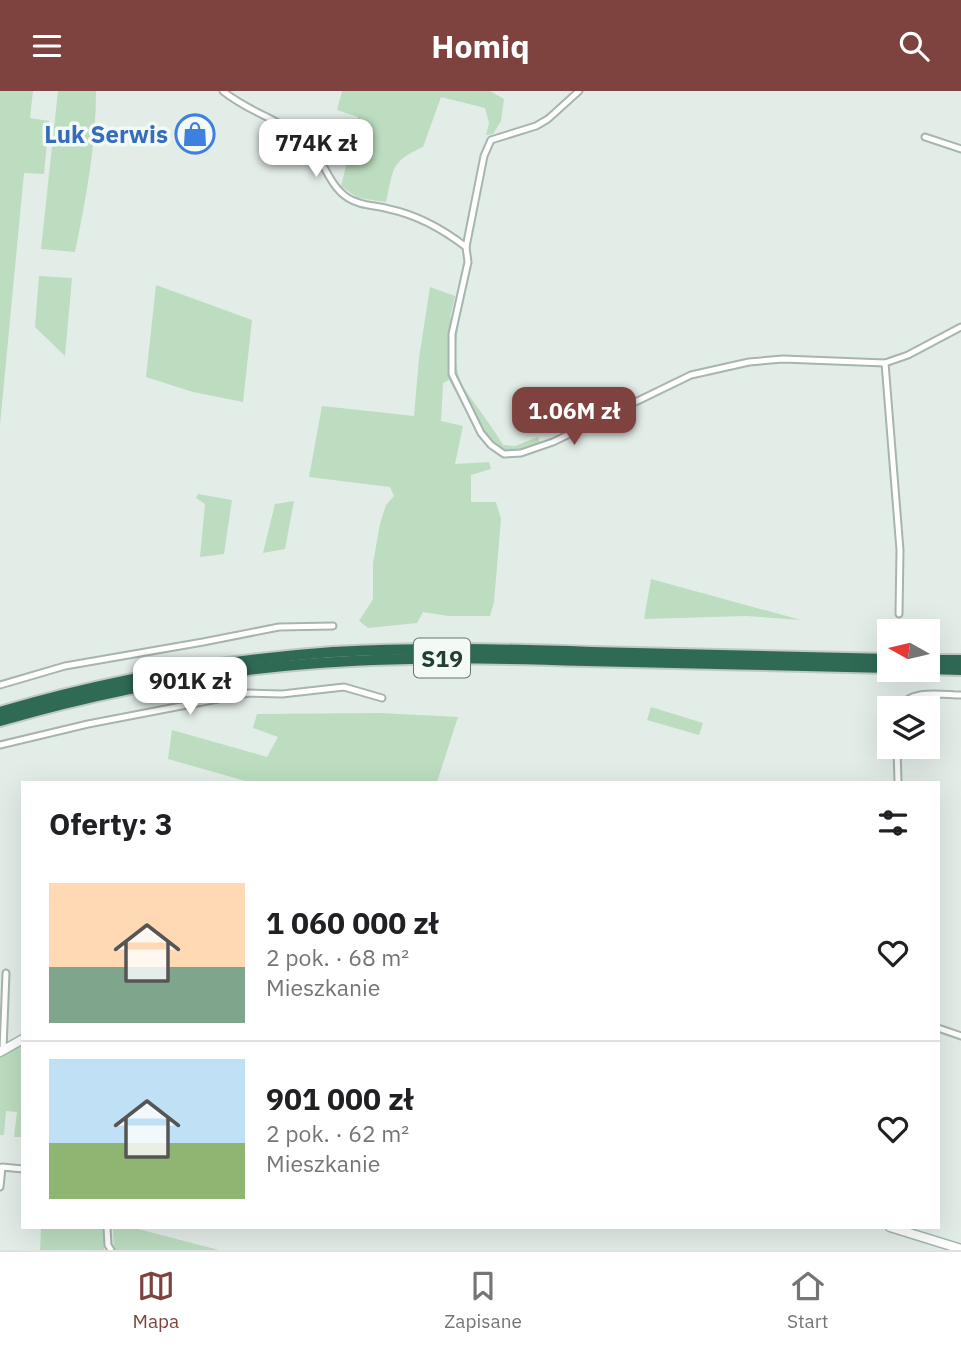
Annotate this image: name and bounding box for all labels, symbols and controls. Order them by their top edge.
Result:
text: Homiq [431,25,530,67]
icon: menu [28,27,66,65]
icon: search [895,27,933,65]
shop icon: Luk Serwis [174,113,216,155]
place label: Luk Serwis [44,118,168,150]
pin: 774K zł [251,119,381,179]
text: 774K zł [275,127,357,157]
pin: 1.06M zł [502,387,646,447]
text: 1.06M zł [528,395,620,425]
north arrow [877,619,940,683]
map controls [877,619,940,759]
road number: S19 [414,639,470,677]
pin: 901K zł [125,657,255,717]
text: 901K zł [149,665,231,695]
button: layers [877,696,940,759]
text: Oferty: 3 [49,804,173,843]
icon: filters [874,804,912,842]
text: 1 060 000 zł [266,903,438,942]
icon: home [105,911,189,995]
icon: heart [874,934,912,972]
text: 2 pok. · 68 m² [266,942,409,972]
text: Mieszkanie [266,972,380,1002]
text: 901 000 zł [266,1079,413,1118]
icon: home [105,1087,189,1171]
icon: heart [874,1110,912,1148]
text: 2 pok. · 62 m² [266,1118,409,1148]
text: Mieszkanie [266,1148,380,1178]
tab: Mapa [133,1267,179,1333]
tab: Zapisane [444,1267,522,1333]
tab: Start [787,1267,828,1333]

